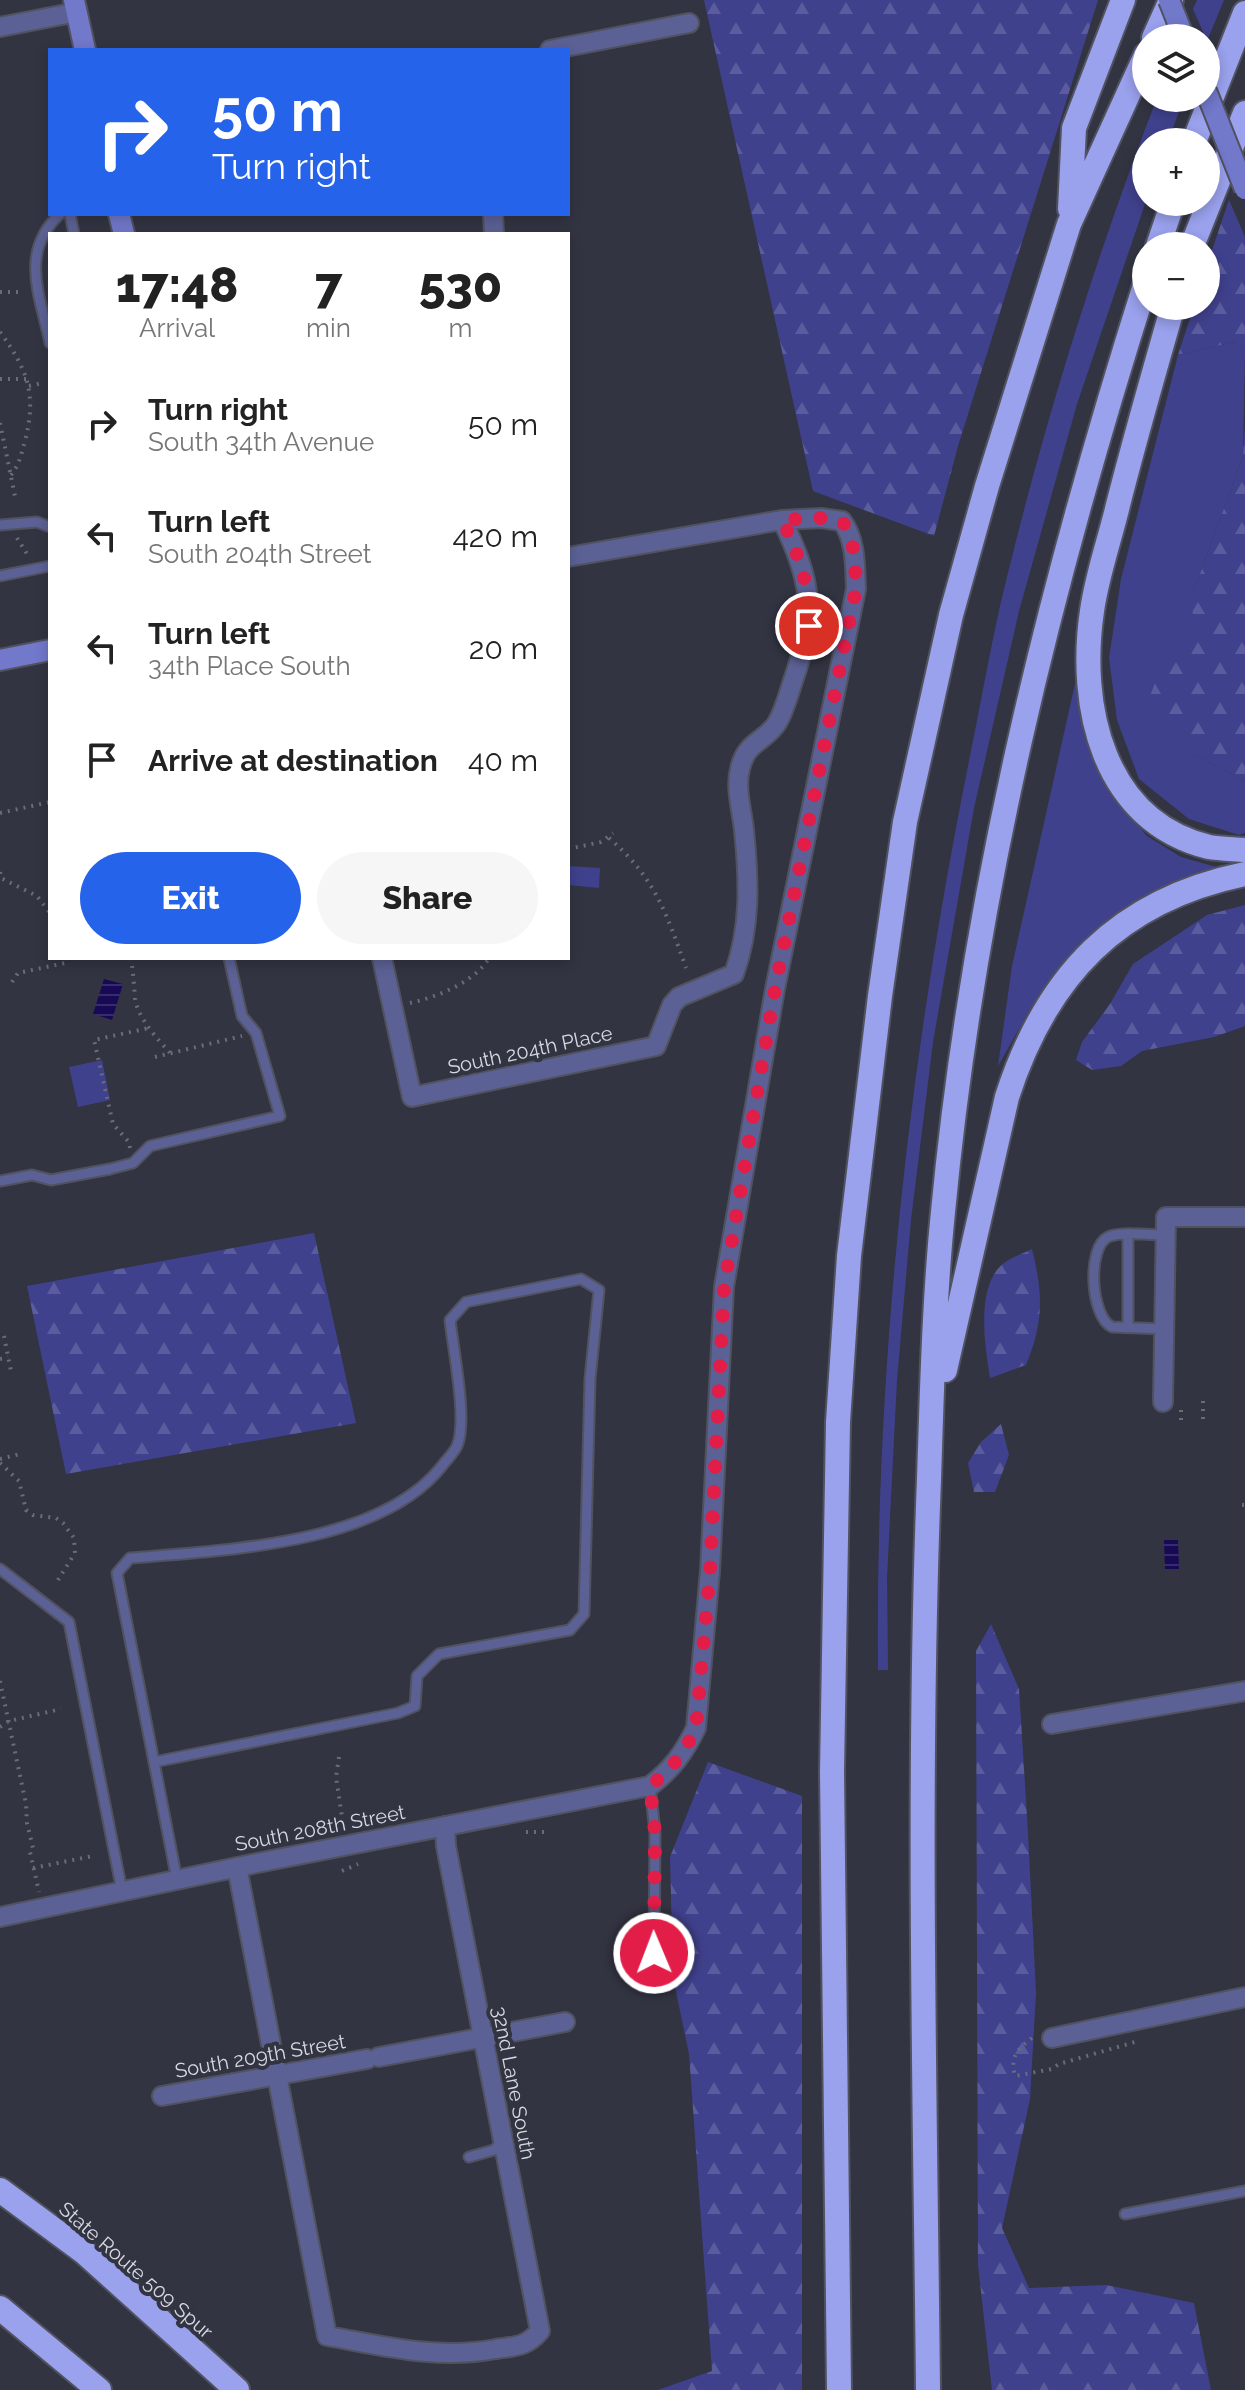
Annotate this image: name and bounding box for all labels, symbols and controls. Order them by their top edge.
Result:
map controls [1132,24,1220,320]
button: layers [1132,24,1220,112]
text: 50 m [212,78,343,144]
icon: right [80,80,184,184]
button: + [1132,128,1220,216]
text: Turn right [212,145,371,187]
button: − [1132,232,1220,320]
text: 17:48 [116,257,238,313]
text: 7 [315,257,342,313]
text: 530 [419,257,502,313]
text: Arrival [139,313,215,343]
text: min [306,313,351,343]
text: m [448,313,472,343]
text: Turn right [148,392,288,427]
icon: right [80,402,124,446]
text: 50 m [468,407,538,442]
text: South 34th Avenue [148,427,374,457]
text: Turn left [148,504,270,539]
icon: left [80,514,124,558]
text: 420 m [452,519,538,554]
text: South 204th Street [148,539,371,569]
pin [775,592,843,660]
icon: arrive [787,604,831,648]
text: Turn left [148,616,270,651]
icon: left [80,626,124,670]
text: 20 m [469,631,538,666]
text: 34th Place South [148,651,351,681]
icon: arrive [80,738,124,782]
text: Arrive at destination [148,743,438,778]
text: 40 m [468,743,538,778]
button: Exit [80,852,301,944]
button: Share [317,852,538,944]
street label: South 204th Place [445,1021,615,1079]
street label: South 208th Street [233,1800,407,1856]
position arrow [612,1911,696,1995]
street label: 32nd Lane South [487,2004,541,2162]
street label: South 209th Street [173,2029,347,2083]
street label: State Route 509 Spur [54,2197,218,2343]

